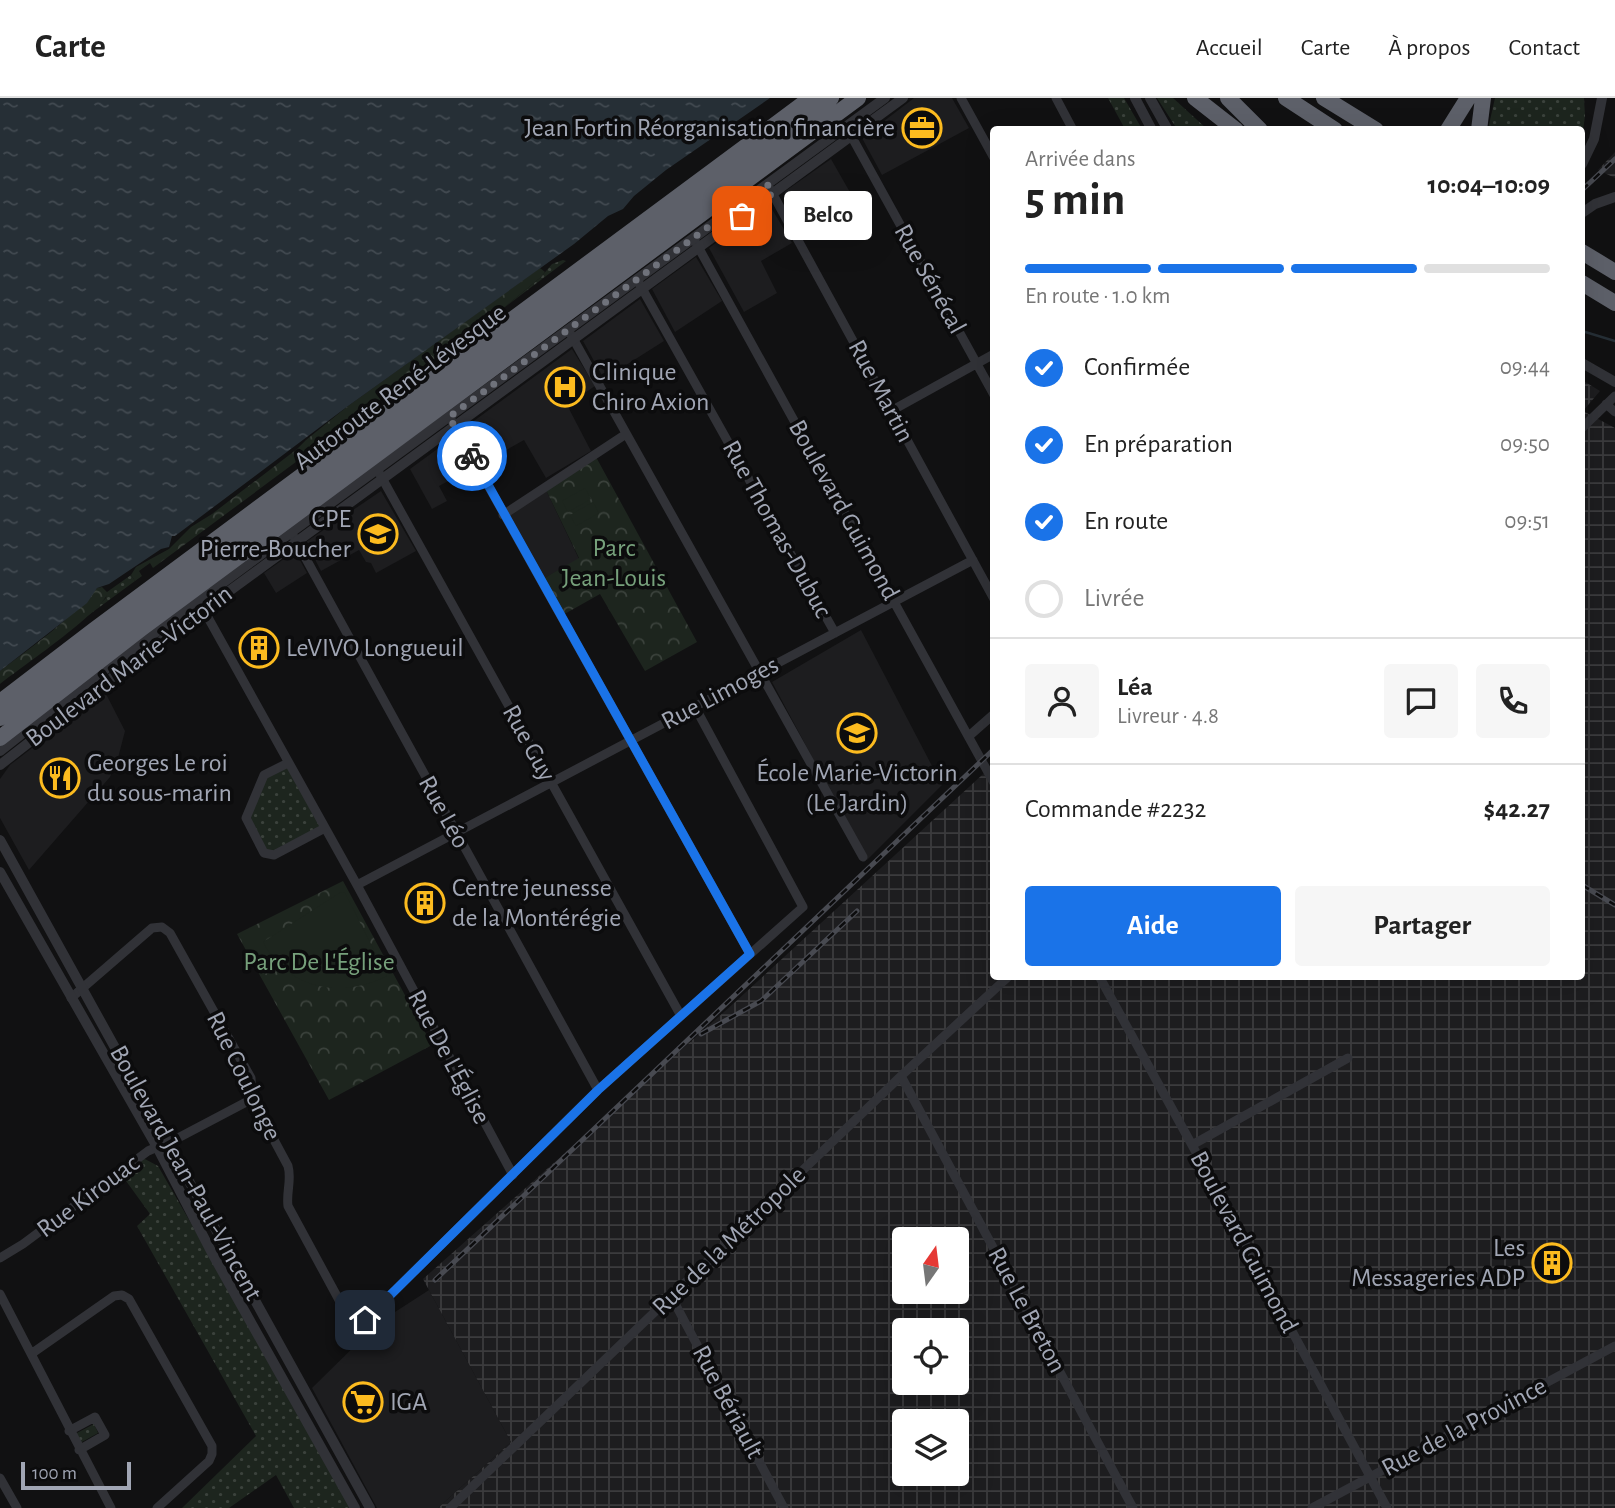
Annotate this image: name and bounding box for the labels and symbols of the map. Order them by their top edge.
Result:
office icon: Jean Fortin Réorganisation financière [901,107,943,149]
place label: Jean Fortin Réorganisation financière [524,115,895,141]
pin [712,186,772,246]
callout: Belco [784,192,872,240]
street label: Rue Sénécal [889,220,971,338]
street label: Autoroute René-Lévesque [289,299,511,475]
street label: Rue Martin [843,336,919,446]
place label: Clinique Chiro Axion [592,359,709,415]
hospital icon: Clinique Chiro Axion [544,366,586,408]
street label: Boulevard Guimond [784,416,904,604]
courier [437,421,507,491]
street label: Rue Thomas-Dubuc [718,436,836,622]
place label: CPE Pierre-Boucher [200,506,352,562]
school or university icon: CPE Pierre-Boucher [357,513,399,555]
park label: Parc Jean-Louis [562,535,666,591]
street label: Boulevard Marie-Victorin [21,580,237,752]
building icon: LeVIVO Longueuil [238,627,280,669]
place label: LeVIVO Longueuil [286,635,464,661]
street label: Rue Limoges [657,651,783,735]
street label: Rue Guy [498,701,560,785]
school or university icon: École Marie-Victorin (Le Jardin) [836,712,878,754]
place label: Georges Le roi du sous-marin [87,750,232,806]
restaurant icon: Georges Le roi du sous-marin [39,757,81,799]
place label: École Marie-Victorin (Le Jardin) [756,758,958,816]
street label: Rue Léo [414,771,474,853]
place label: Centre jeunesse de la Montérégie [452,875,621,931]
building icon: Centre jeunesse de la Montérégie [404,882,446,924]
park label: Parc De L'Église [243,947,395,975]
street label: Rue De L'Église [403,985,497,1128]
street label: Rue Coulonge [202,1008,286,1144]
street label: Boulevard Jean-Paul-Vincent [105,1041,267,1305]
street label: Boulevard Guimond [1185,1147,1303,1337]
street label: Rue Kirouac [32,1149,144,1243]
street label: Rue de la Métropole [647,1162,811,1320]
north arrow [892,1227,970,1304]
place label: Les Messageries ADP [1351,1235,1525,1291]
building icon: Les Messageries ADP [1531,1242,1573,1284]
street label: Rue Le Breton [983,1243,1071,1377]
pin [335,1290,395,1350]
street label: Rue Bériault [687,1341,769,1463]
street label: Rue de la Province [1377,1373,1551,1481]
supermarket icon: IGA [342,1381,384,1423]
place label: IGA [390,1389,427,1415]
scale bar [21,1459,131,1491]

